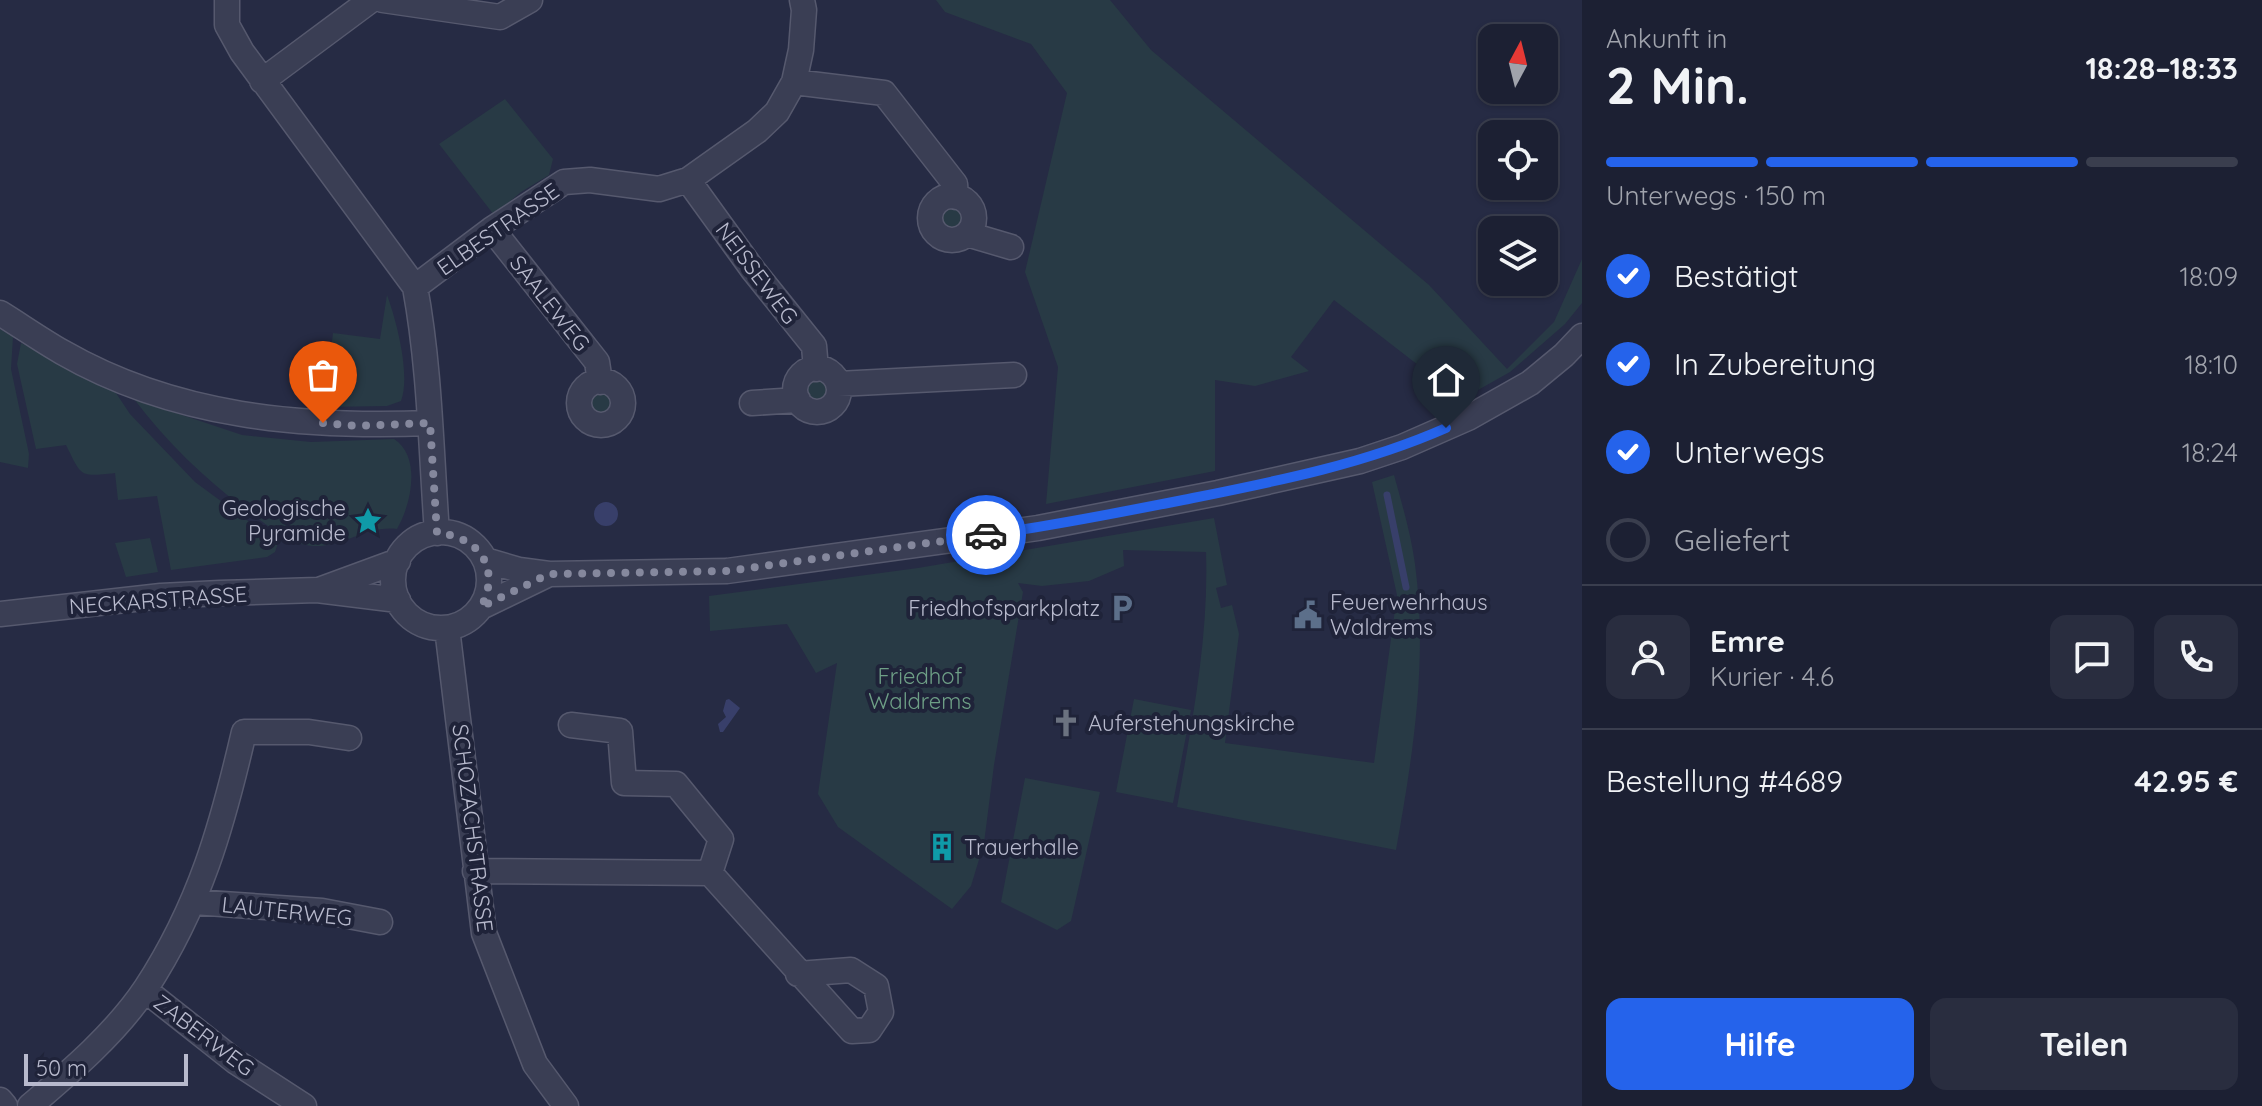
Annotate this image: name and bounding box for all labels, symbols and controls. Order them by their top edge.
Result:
text: Ankunft in [1606,22,1727,55]
north arrow [1478,24,1558,104]
map controls [1478,24,1558,296]
text: 18:28–18:33 [2085,49,2238,87]
text: 2 Min. [1606,52,1749,117]
button: locate [1478,120,1558,200]
street label: ELBESTRASSE [431,177,565,281]
text: Unterwegs · 150 m [1606,179,1826,212]
button: layers [1478,216,1558,296]
street label: NEISSEWEG [710,217,804,329]
street label: SAALEWEG [504,249,596,357]
icon: check [1606,254,1650,298]
text: Bestätigt [1674,257,1798,295]
text: 18:09 [2179,260,2238,293]
pin [289,341,357,423]
icon: check [1606,342,1650,386]
text: In Zubereitung [1674,345,1876,383]
pin [1412,346,1480,428]
text: 18:10 [2184,348,2238,381]
icon: bag [301,353,345,397]
icon: home [1424,358,1468,402]
icon: check [1606,430,1650,474]
text: Unterwegs [1674,433,1825,471]
text: 18:24 [2182,436,2238,469]
place label: Geologische Pyramide [222,494,346,547]
courier [946,495,1026,575]
place icon: Geologische Pyramide [353,506,383,536]
icon: car [964,513,1008,557]
text: Geliefert [1674,521,1790,559]
street label: NECKARSTRASSE [68,580,248,620]
place label: Feuerwehrhaus Waldrems [1330,588,1487,641]
parking icon: Friedhofsparkplatz [1107,593,1137,623]
place label: Friedhofsparkplatz [908,594,1100,622]
public building icon: Feuerwehrhaus Waldrems [1293,600,1323,630]
button: person [1606,615,1690,699]
button: chat [2050,615,2134,699]
button: phone [2154,615,2238,699]
text: Emre [1710,622,1785,660]
text: Kurier · 4.6 [1710,660,1834,693]
park label: Friedhof Waldrems [868,662,972,715]
church icon: Auferstehungskirche [1051,708,1081,738]
place label: Auferstehungskirche [1088,709,1295,737]
street label: SCHOZACHSTRASSE [446,722,500,934]
text: Bestellung #4689 [1606,762,1843,800]
text: 42.95 € [2134,762,2238,800]
building icon: Trauerhalle [927,832,957,862]
place label: Trauerhalle [964,833,1079,861]
street label: LAUTERWEG [220,890,354,932]
street label: ZABERWEG [148,988,260,1082]
button: Hilfe [1606,998,1914,1090]
button: Teilen [1930,998,2238,1090]
scale bar [24,1050,188,1086]
text: 50 m [36,1054,87,1082]

